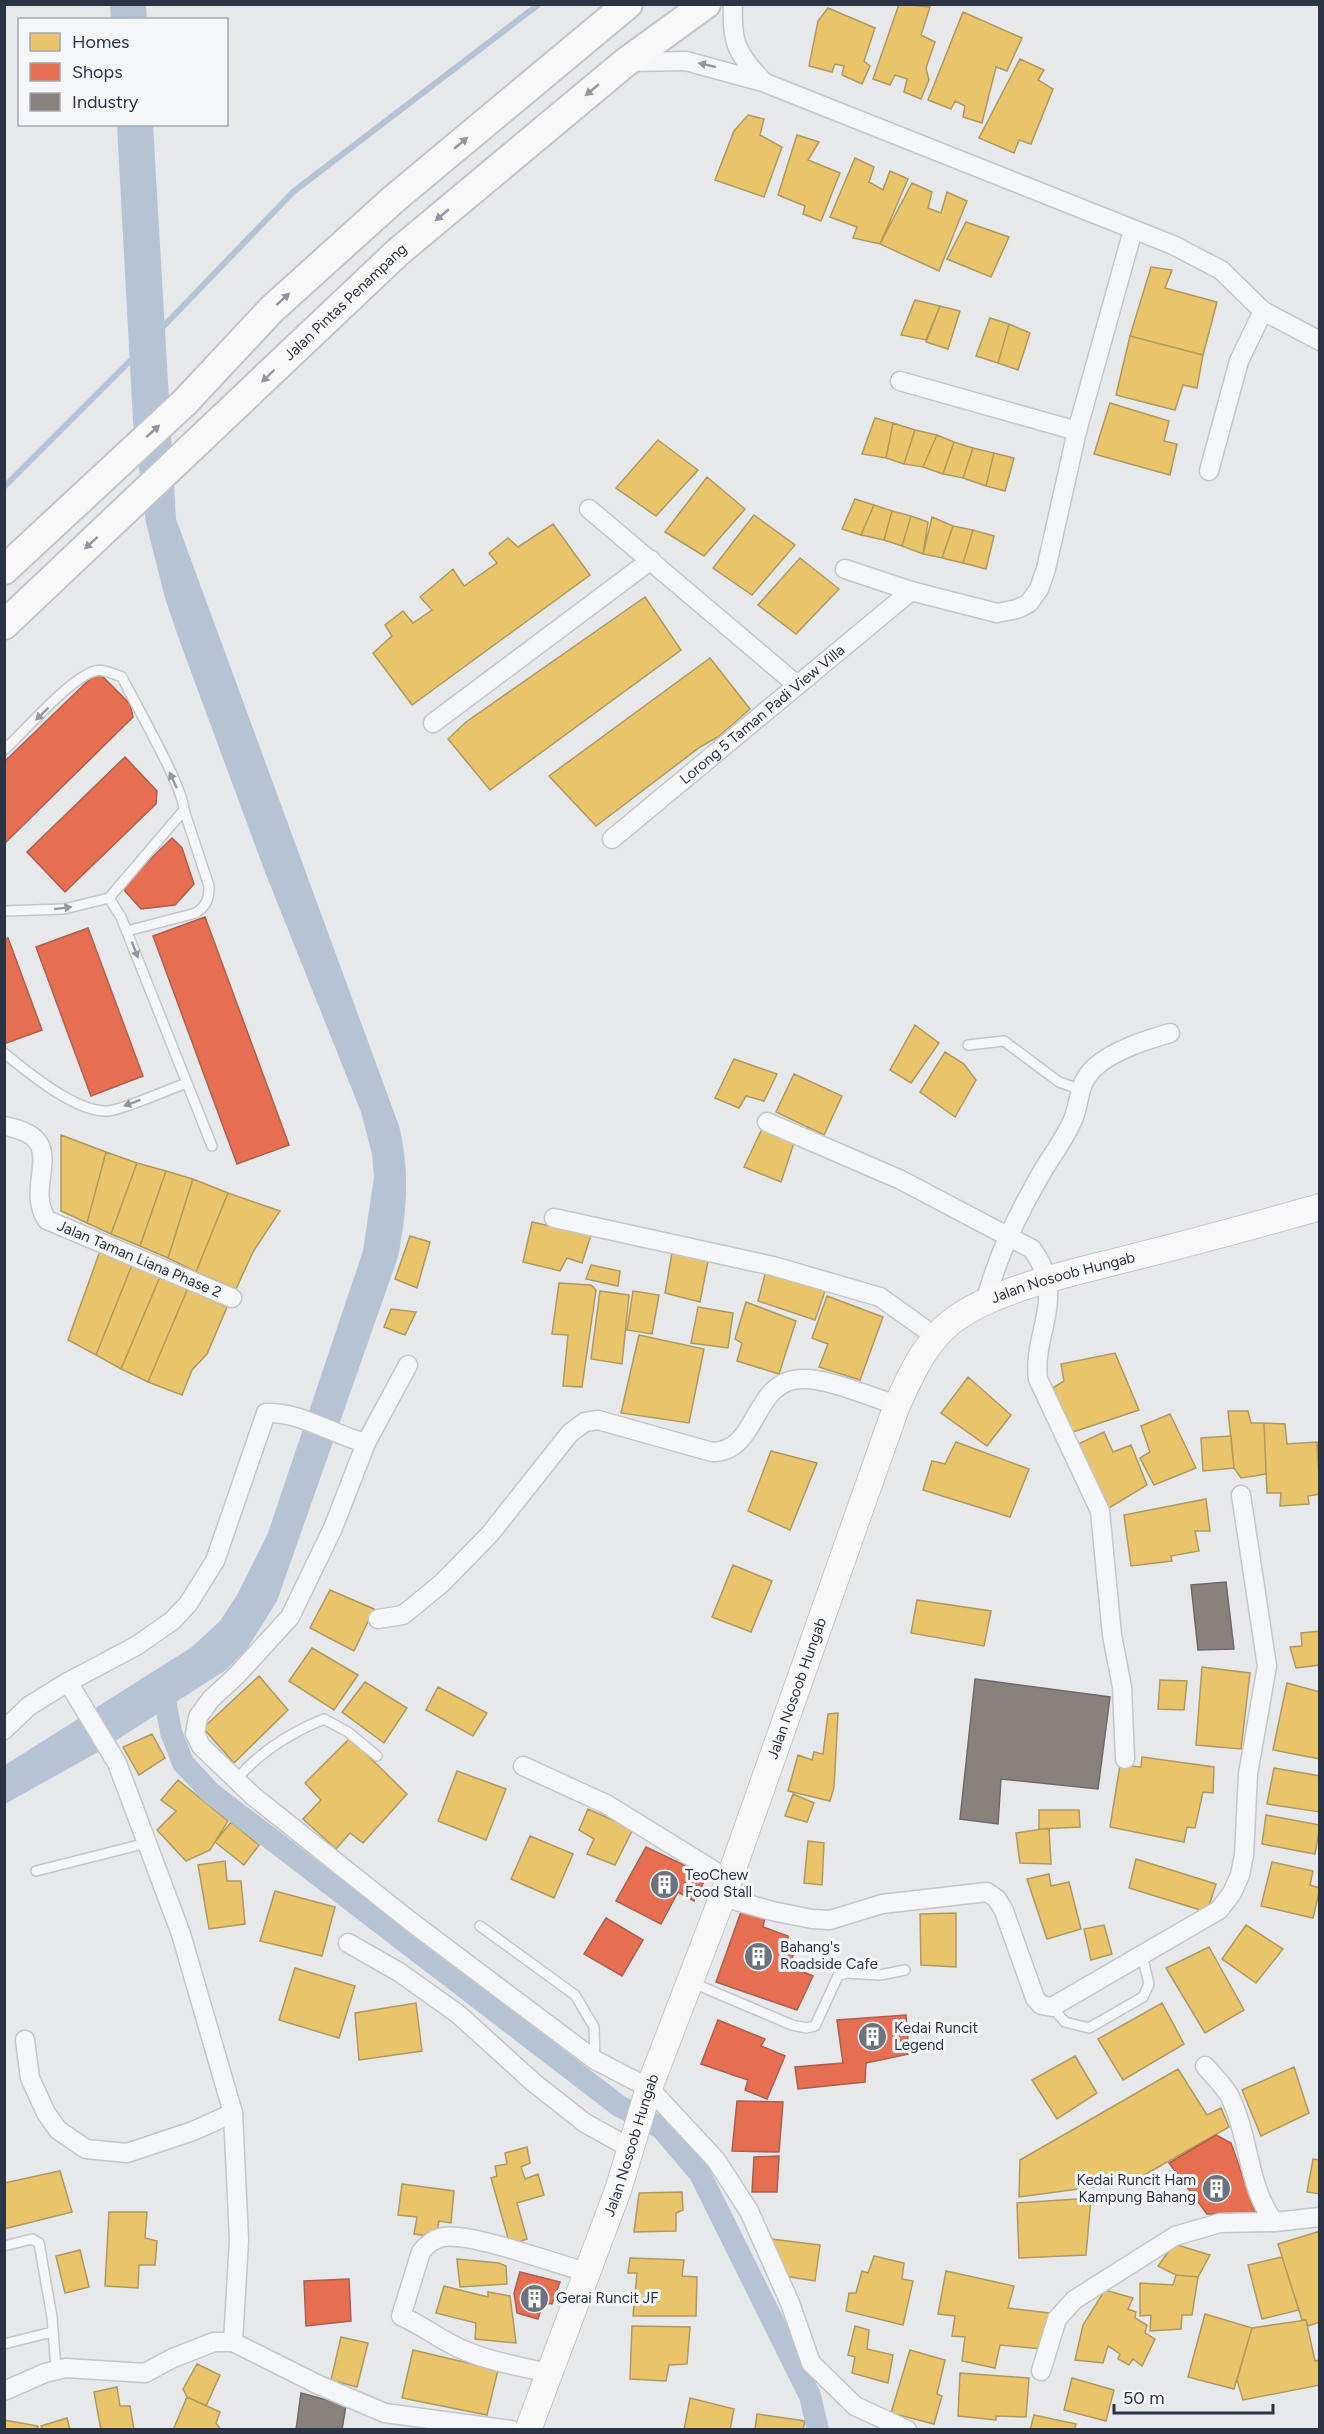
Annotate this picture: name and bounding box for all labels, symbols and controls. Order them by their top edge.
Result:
legend [18,18,228,126]
text: Homes [72,31,130,53]
one-way arrow [698,60,717,69]
text: Shops [72,61,123,83]
one-way arrow [585,83,600,96]
text: Industry [72,91,139,113]
one-way arrow [453,136,469,149]
one-way arrow [434,208,450,221]
street label: Jalan Pintas Penampang [280,240,410,364]
one-way arrow [275,293,290,306]
one-way arrow [261,369,276,383]
one-way arrow [145,425,160,438]
one-way arrow [84,536,99,549]
street label: Lorong 5 Taman Padi View Villa [676,641,848,788]
one-way arrow [36,706,50,720]
one-way arrow [168,771,178,789]
one-way arrow [53,903,72,913]
one-way arrow [130,942,140,960]
one-way arrow [123,1098,141,1108]
street label: Jalan Taman Liana Phase 2 [54,1216,224,1302]
street label: Jalan Nosoob Hungab [988,1248,1137,1307]
street label: Jalan Nosoob Hungab [763,1615,830,1762]
place label: TeoChew Food Stall [685,1866,752,1901]
building icon: TeoChew Food Stall [648,1868,680,1900]
place label: Bahang's Roadside Cafe [780,1938,878,1973]
building icon: Bahang's Roadside Cafe [743,1940,775,1972]
place label: Kedai Runcit Legend [894,2019,979,2054]
building icon: Kedai Runcit Legend [857,2021,889,2053]
street label: Jalan Nosoob Hungab [600,2071,663,2219]
place label: Kedai Runcit Ham Kampung Bahang [1076,2171,1196,2206]
building icon: Kedai Runcit Ham Kampung Bahang [1201,2173,1233,2205]
building icon: Gerai Runcit JF [519,2282,551,2314]
place label: Gerai Runcit JF [556,2289,658,2307]
scale bar [1114,2377,1273,2415]
text: 50 m [1123,2387,1165,2409]

